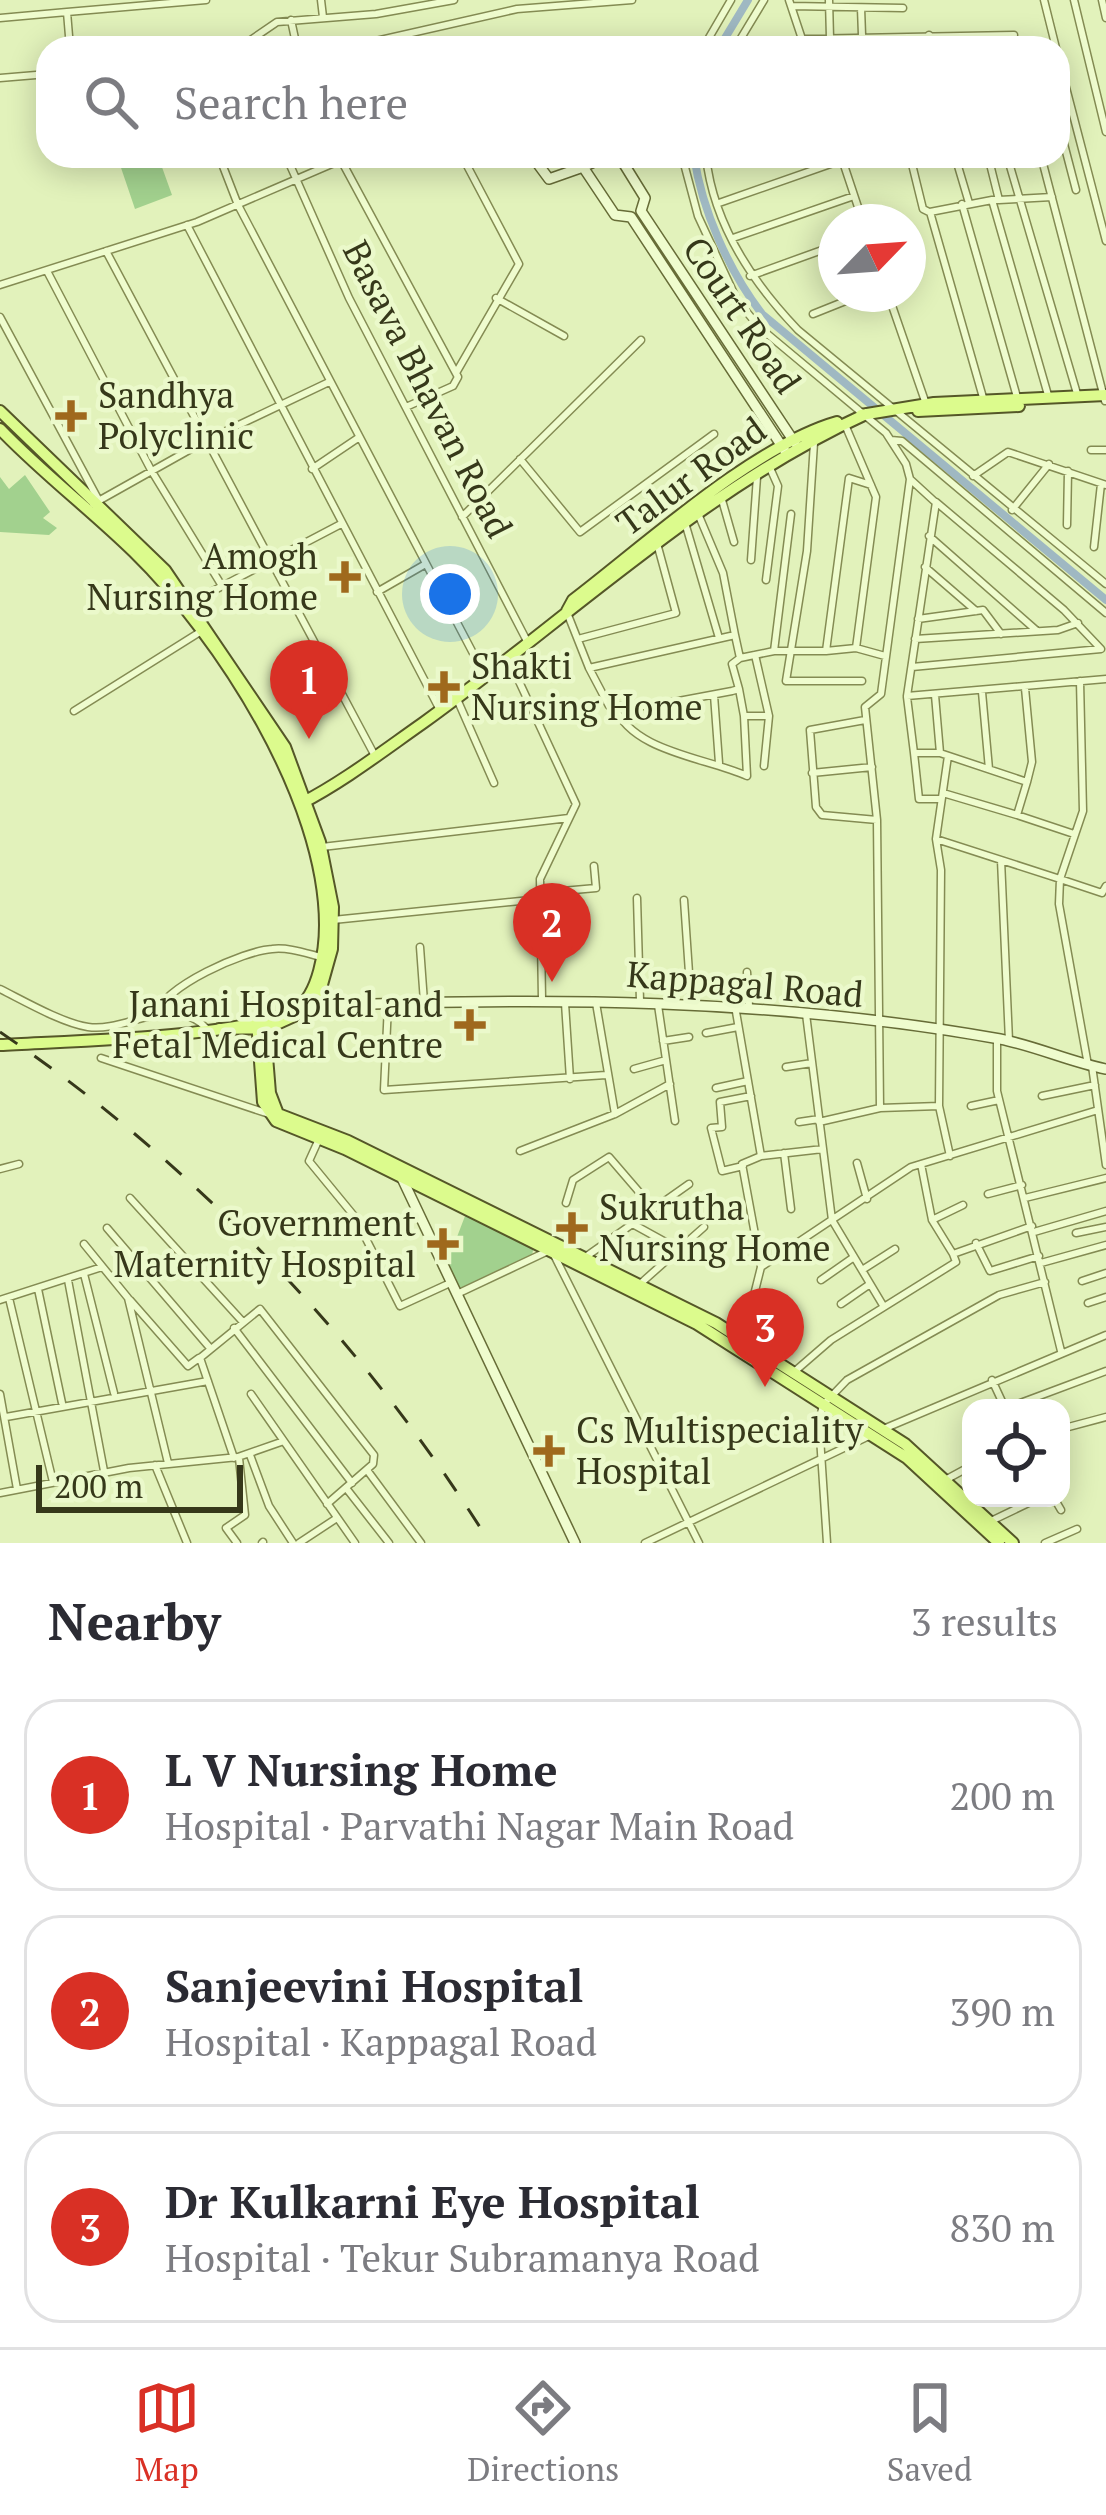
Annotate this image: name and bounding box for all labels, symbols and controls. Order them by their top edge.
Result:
search box [36,36,1070,168]
icon: search [78,69,144,135]
text: Search here [174,72,408,132]
north arrow [818,204,926,312]
street label: Court Road [673,227,812,402]
street label: Basava Bhavan Road [333,232,524,545]
place label: Sandhya Polyclinic [98,371,254,459]
marker: Sandhya Polyclinic [55,400,87,432]
street label: Talur Road [607,406,775,546]
place label: Amogh Nursing Home [86,532,318,620]
marker: Amogh Nursing Home [329,561,361,593]
your location [420,564,480,624]
pin: 1 [270,640,348,739]
place label: Shakti Nursing Home [471,642,703,730]
marker: Shakti Nursing Home [428,671,460,703]
pin: 2 [513,883,591,982]
street label: Kappagal Road [625,950,865,1017]
place label: Janani Hospital and Fetal Medical Centre [112,980,443,1068]
marker: Janani Hospital and Fetal Medical Centre [454,1009,486,1041]
place label: Sukrutha Nursing Home [599,1183,831,1271]
place label: Government Maternity Hospital [114,1199,416,1287]
marker: Sukrutha Nursing Home [556,1212,588,1244]
marker: Government Maternity Hospital [427,1228,459,1260]
pin: 3 [726,1288,804,1387]
map controls [962,1399,1070,1507]
button: locate [962,1399,1070,1507]
place label: Cs Multispeciality Hospital [576,1406,864,1494]
marker: Cs Multispeciality Hospital [533,1435,565,1467]
scale bar [36,1459,243,1512]
text: 200 m [54,1464,143,1507]
text: Nearby [48,1587,221,1655]
text: 3 results [911,1595,1058,1647]
text: L V Nursing Home [165,1739,558,1799]
text: 1 [79,1769,101,1821]
text: 200 m [950,1769,1055,1821]
text: Hospital · Parvathi Nagar Main Road [165,1799,794,1851]
text: Sanjeevini Hospital [165,1955,583,2015]
text: 2 [79,1985,101,2037]
text: 390 m [950,1985,1055,2037]
text: Hospital · Kappagal Road [165,2015,597,2067]
text: Dr Kulkarni Eye Hospital [165,2171,700,2231]
text: 3 [79,2201,101,2253]
text: 830 m [950,2201,1055,2253]
text: Hospital · Tekur Subramanya Road [165,2231,760,2283]
tab: Map [134,2375,200,2490]
tab: Directions [467,2375,619,2490]
tab: Saved [887,2375,972,2490]

